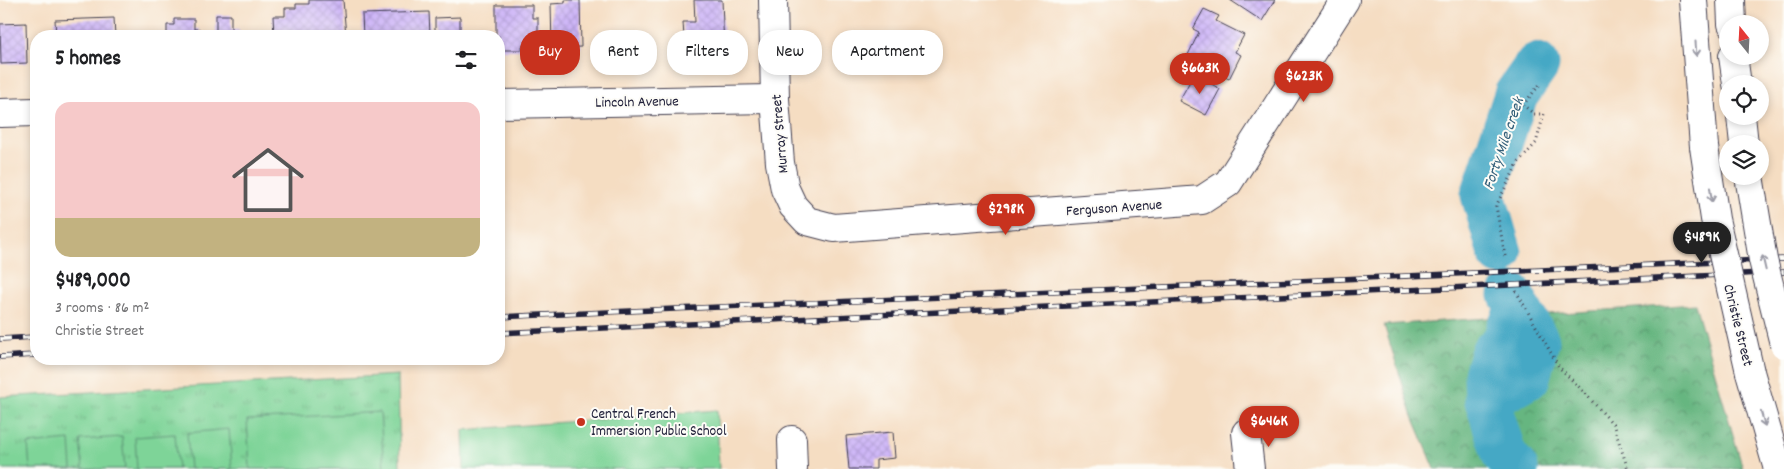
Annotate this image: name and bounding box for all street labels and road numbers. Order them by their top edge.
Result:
street label: Lincoln Avenue [595,91,679,115]
street label: Murray Street [767,93,795,174]
street label: Ferguson Avenue [1065,195,1163,223]
street label: Christie Street [1716,282,1758,369]

